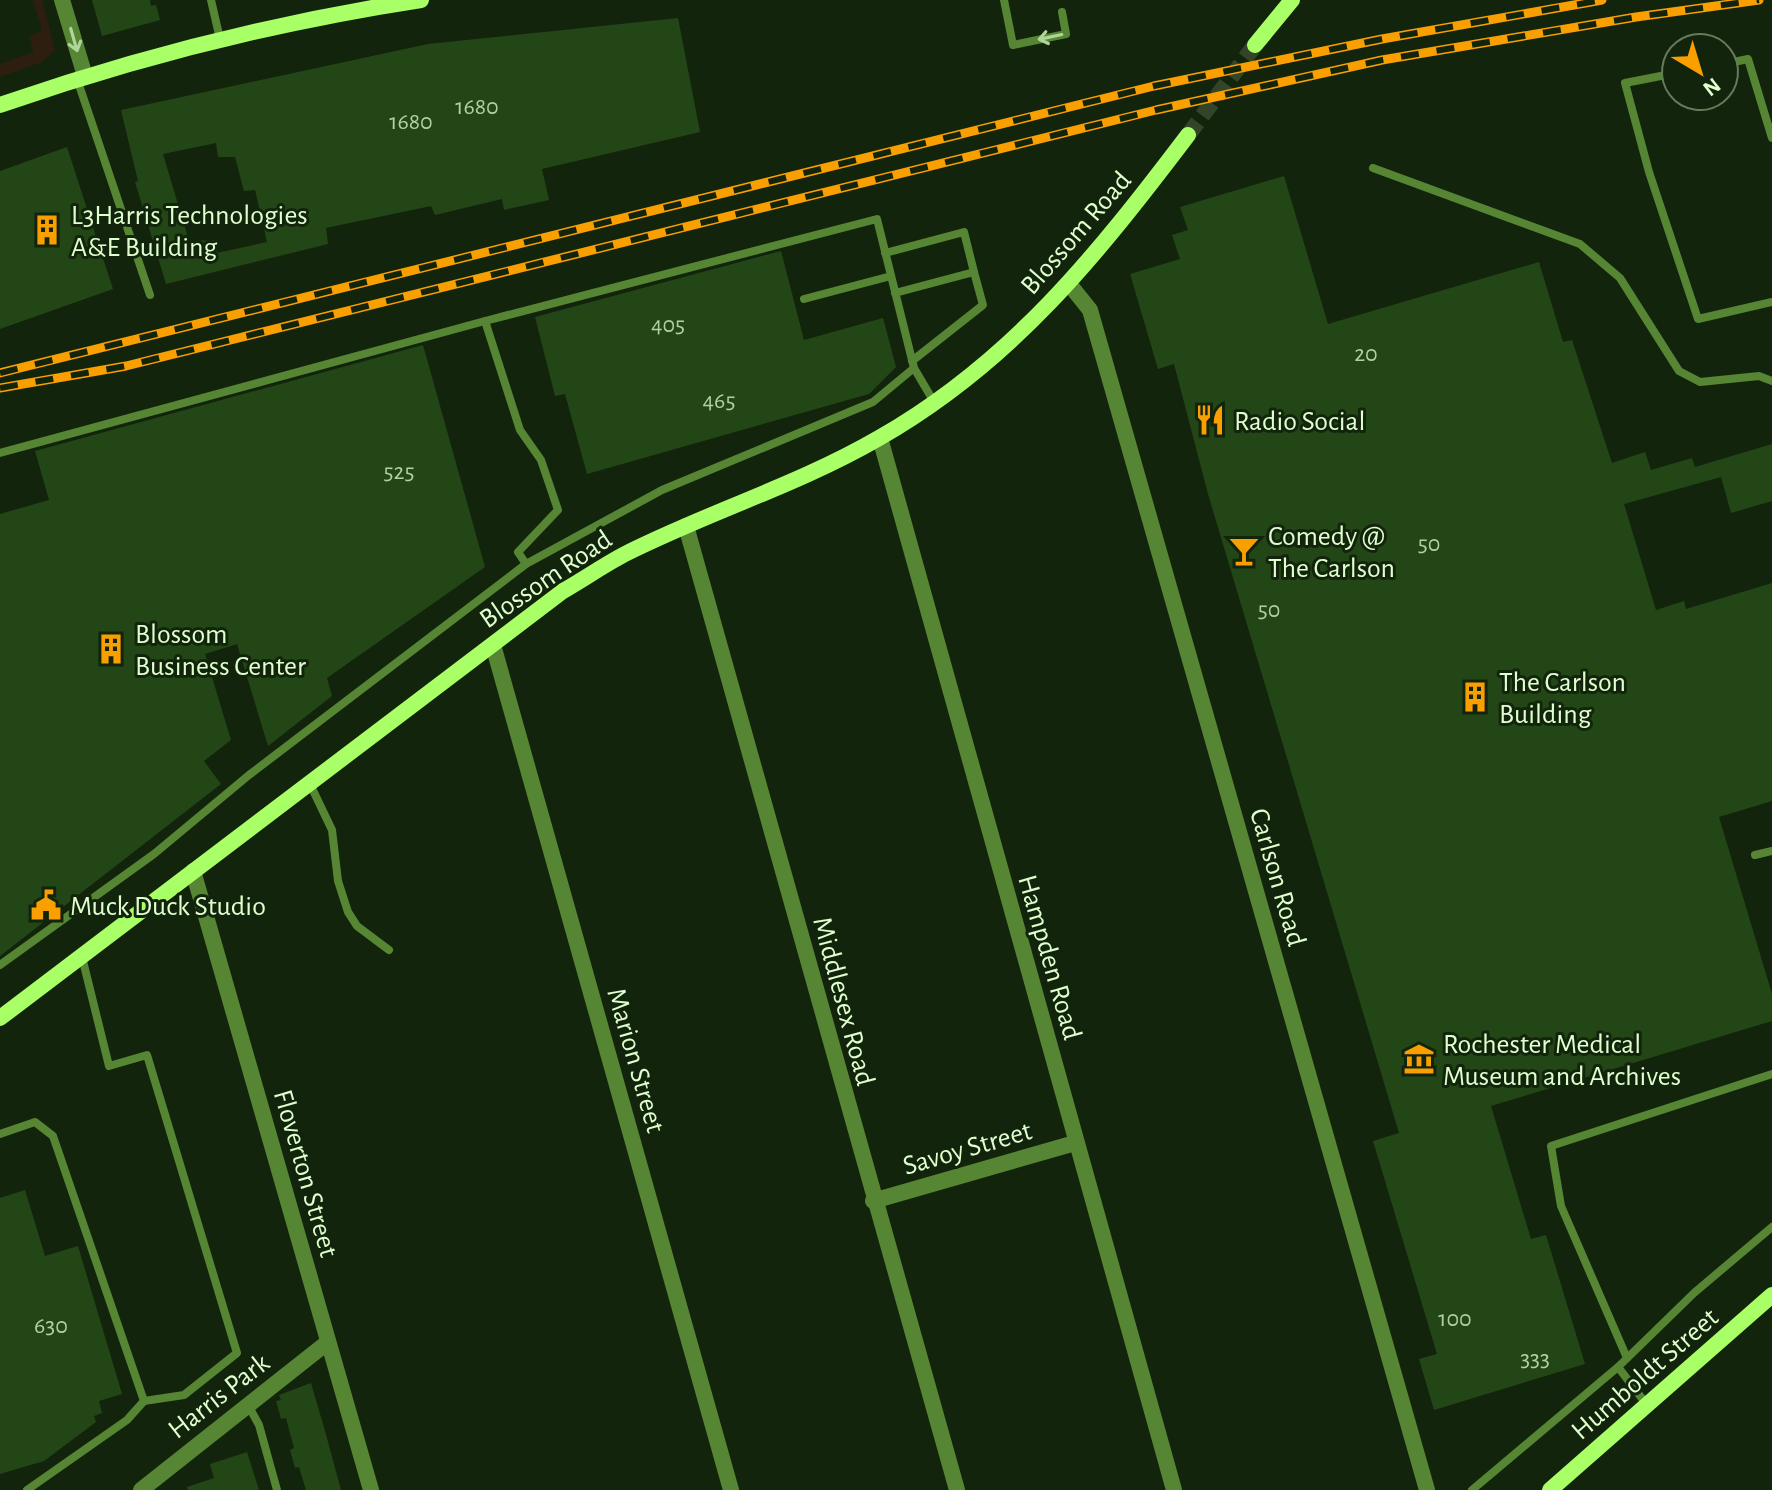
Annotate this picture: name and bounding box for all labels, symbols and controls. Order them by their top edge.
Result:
one-way arrow [67,26,82,52]
one-way arrow [1038,30,1063,45]
north arrow [1660,32,1740,112]
text: N [1699,74,1724,100]
house number: 1680 [455,95,499,119]
house number: 1680 [389,110,433,134]
street label: Blossom Road [1016,167,1137,300]
place label: L3Harris Technologies A&E Building [71,202,308,262]
building icon: L3Harris Technologies A&E Building [30,213,64,247]
house number: 405 [651,313,685,337]
house number: 20 [1354,342,1378,366]
house number: 465 [703,389,735,413]
restaurant icon: Radio Social [1193,403,1227,437]
place label: Radio Social [1234,408,1365,436]
house number: 525 [384,460,414,484]
place label: Comedy @ The Carlson [1268,523,1395,583]
street label: Blossom Road [475,525,617,634]
house number: 50 [1418,532,1440,556]
bar icon: Comedy @ The Carlson [1227,534,1261,568]
house number: 50 [1258,598,1280,622]
place label: Blossom Business Center [135,621,306,681]
building icon: Blossom Business Center [94,632,128,666]
place label: The Carlson Building [1499,669,1626,729]
building icon: The Carlson Building [1458,680,1492,714]
street label: Carlson Road [1244,806,1310,950]
street label: Hampden Road [1012,872,1086,1043]
public building icon: Muck Duck Studio [29,888,63,922]
place label: Muck Duck Studio [70,893,266,921]
street label: Middlesex Road [807,914,879,1089]
street label: Marion Street [601,985,669,1136]
place label: Rochester Medical Museum and Archives [1443,1031,1681,1091]
museum icon: Rochester Medical Museum and Archives [1402,1042,1436,1076]
street label: Floverton Street [268,1087,342,1261]
street label: Savoy Street [900,1117,1035,1181]
street label: Humboldt Street [1567,1303,1724,1446]
house number: 100 [1438,1307,1472,1331]
house number: 630 [34,1314,68,1338]
house number: 333 [1520,1347,1550,1371]
street label: Harris Park [164,1349,275,1444]

